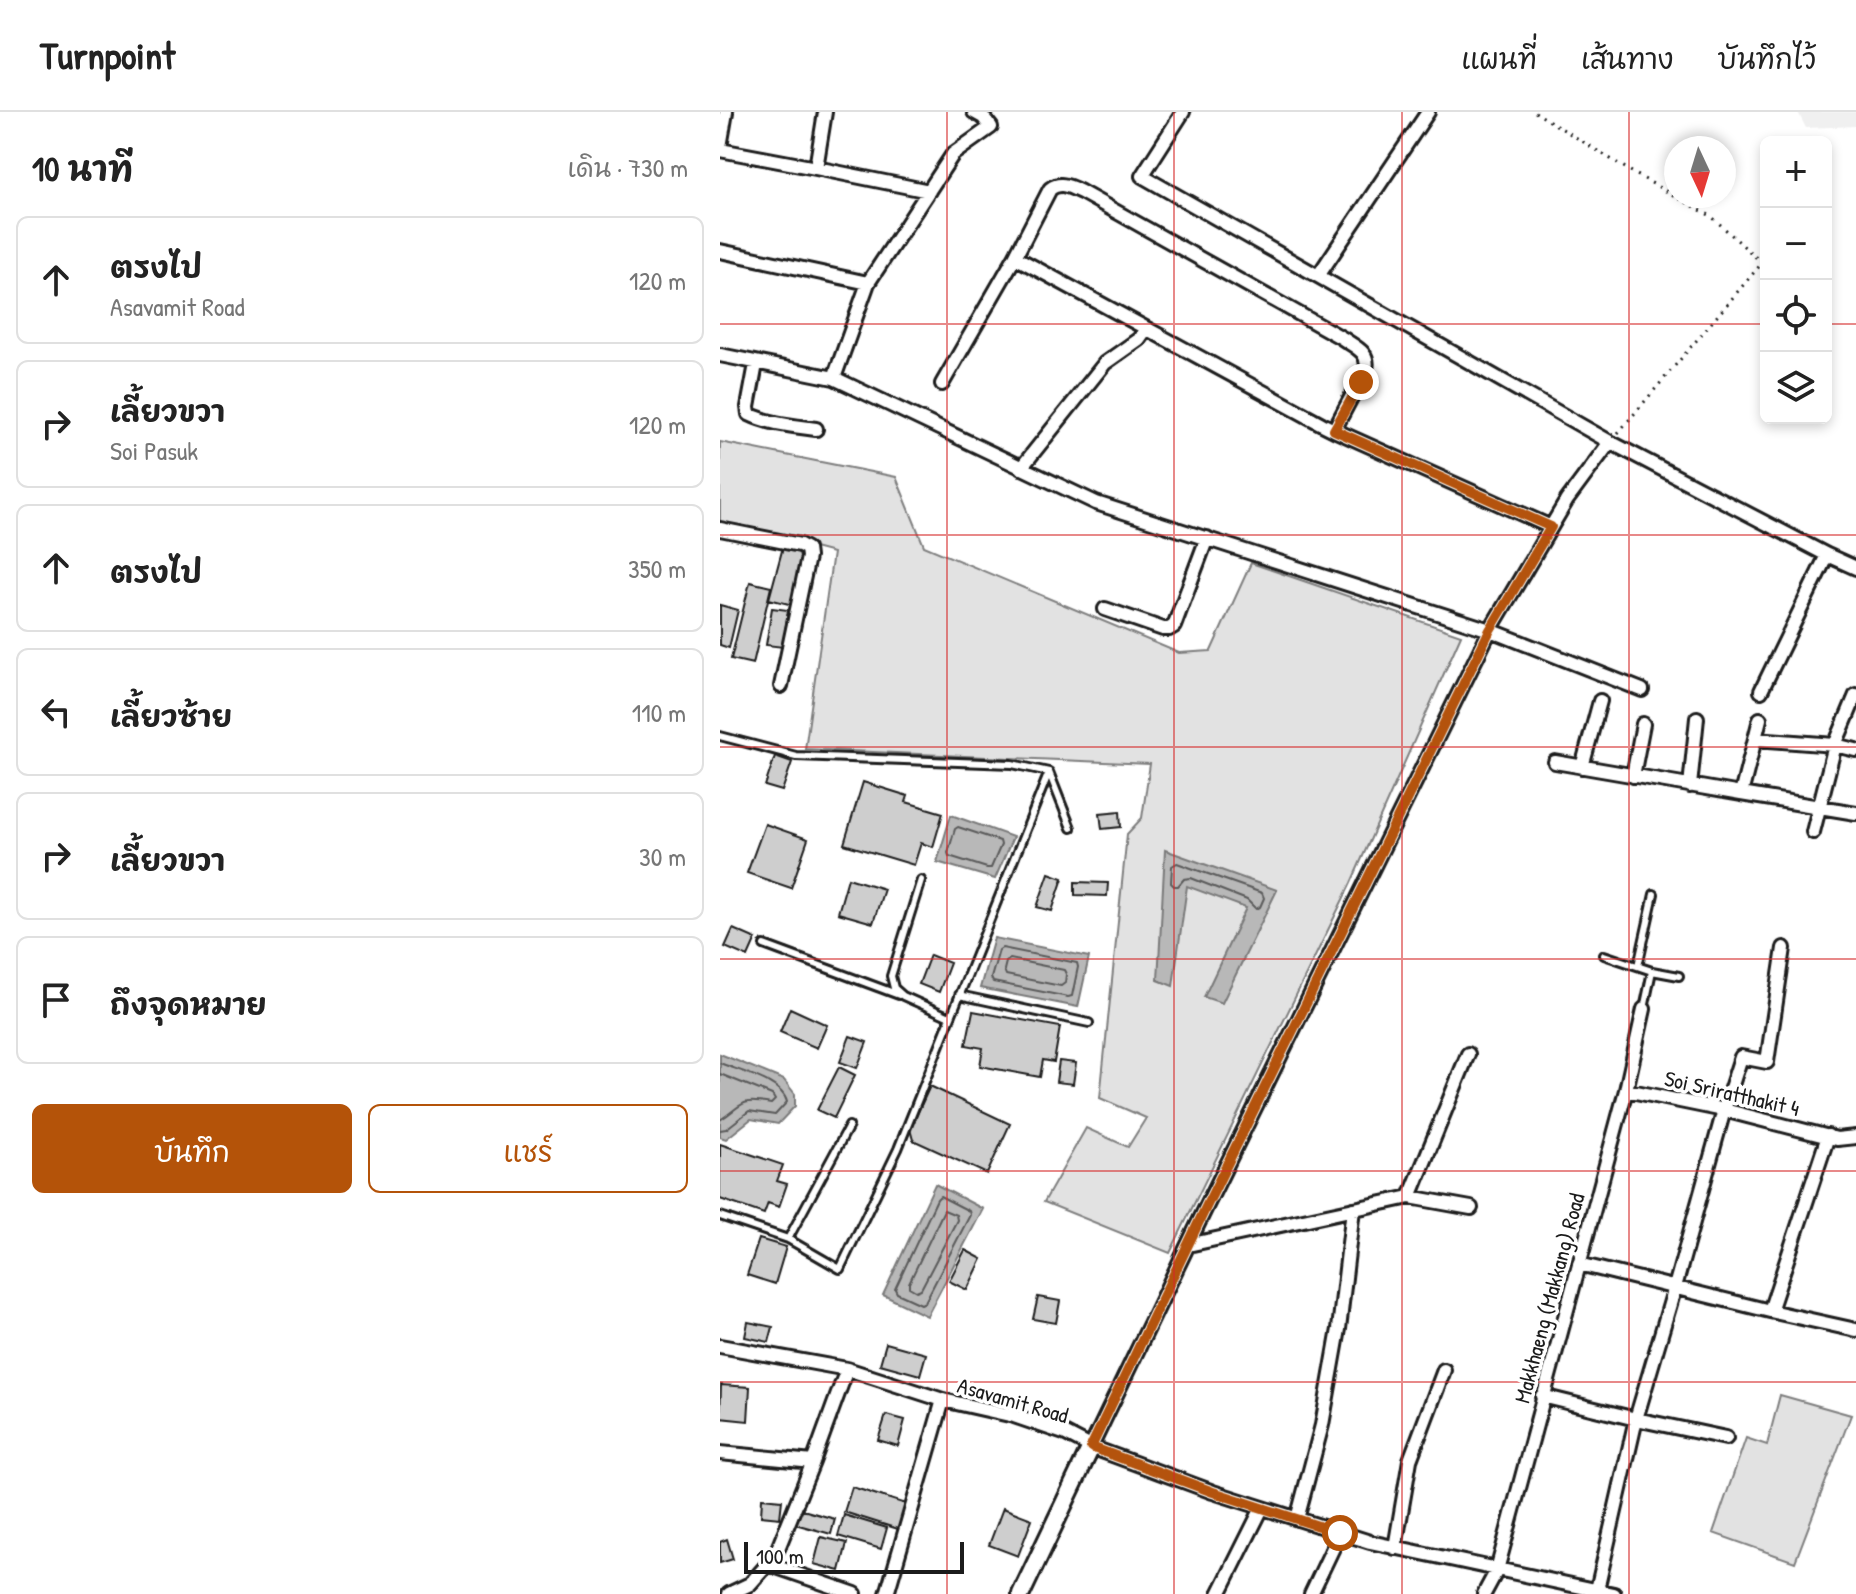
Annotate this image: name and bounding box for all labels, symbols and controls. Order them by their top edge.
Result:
text: Turnpoint [40,29,175,81]
text: แผนที่ [1461,40,1537,78]
text: เส้นทาง [1581,40,1674,78]
text: บันทึกไว้ [1718,40,1816,78]
north arrow [1664,136,1736,208]
map controls [1760,136,1832,424]
button: + [1760,136,1832,208]
text: 10 นาที [32,146,133,192]
text: เดิน · 730 m [567,150,688,185]
button: − [1760,208,1832,280]
text: ตรงไป [110,247,202,287]
icon: ahead [34,258,78,302]
text: 120 m [629,263,686,298]
button: locate [1760,280,1832,352]
text: Asavamit Road [110,289,245,324]
button: layers [1760,352,1832,424]
route end [1343,364,1379,400]
text: เลี้ยวขวา [110,391,225,431]
icon: right [34,402,78,446]
text: 120 m [629,407,686,442]
text: Soi Pasuk [110,433,198,468]
icon: ahead [34,546,78,590]
text: 350 m [628,551,686,586]
text: ตรงไป [110,552,202,592]
icon: left [34,690,78,734]
text: 110 m [632,695,686,730]
text: เลี้ยวซ้าย [110,696,232,736]
icon: right [34,834,78,878]
text: 30 m [639,839,686,874]
text: เลี้ยวขวา [110,840,225,880]
icon: arrive [34,978,78,1022]
text: ถึงจุดหมาย [110,984,267,1024]
street label: Soi Sriratthakit 4 [1662,1063,1802,1123]
button: บันทึก [32,1104,352,1193]
button: แชร์ [368,1104,688,1193]
street label: Makkhaeng (Makkang) Road [1507,1189,1592,1406]
street label: Asavamit Road [954,1370,1072,1430]
route start [1322,1515,1358,1551]
scale bar [744,1538,964,1574]
text: 100 m [756,1541,804,1571]

